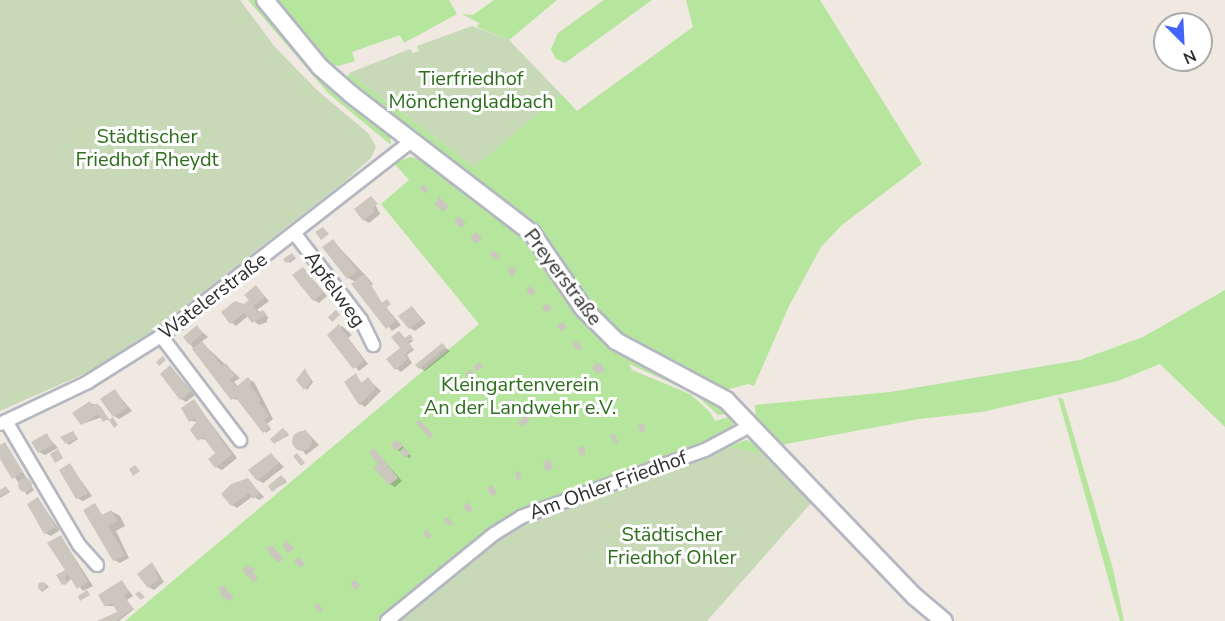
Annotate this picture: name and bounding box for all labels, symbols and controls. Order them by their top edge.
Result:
north arrow [1153,12,1213,72]
text: N [1180,44,1199,69]
park label: Tierfriedhof Mönchengladbach [389,66,553,113]
park label: Städtischer Friedhof Rheydt [75,125,219,172]
street label: Preyerstraße [519,224,607,330]
street label: Apfelweg [299,246,371,332]
street label: Watelerstraße [154,247,272,345]
park label: Kleingartenverein An der Landwehr e.V. [424,372,616,419]
street label: Am Ohler Friedhof [526,445,690,525]
park label: Städtischer Friedhof Ohler [607,523,737,570]

